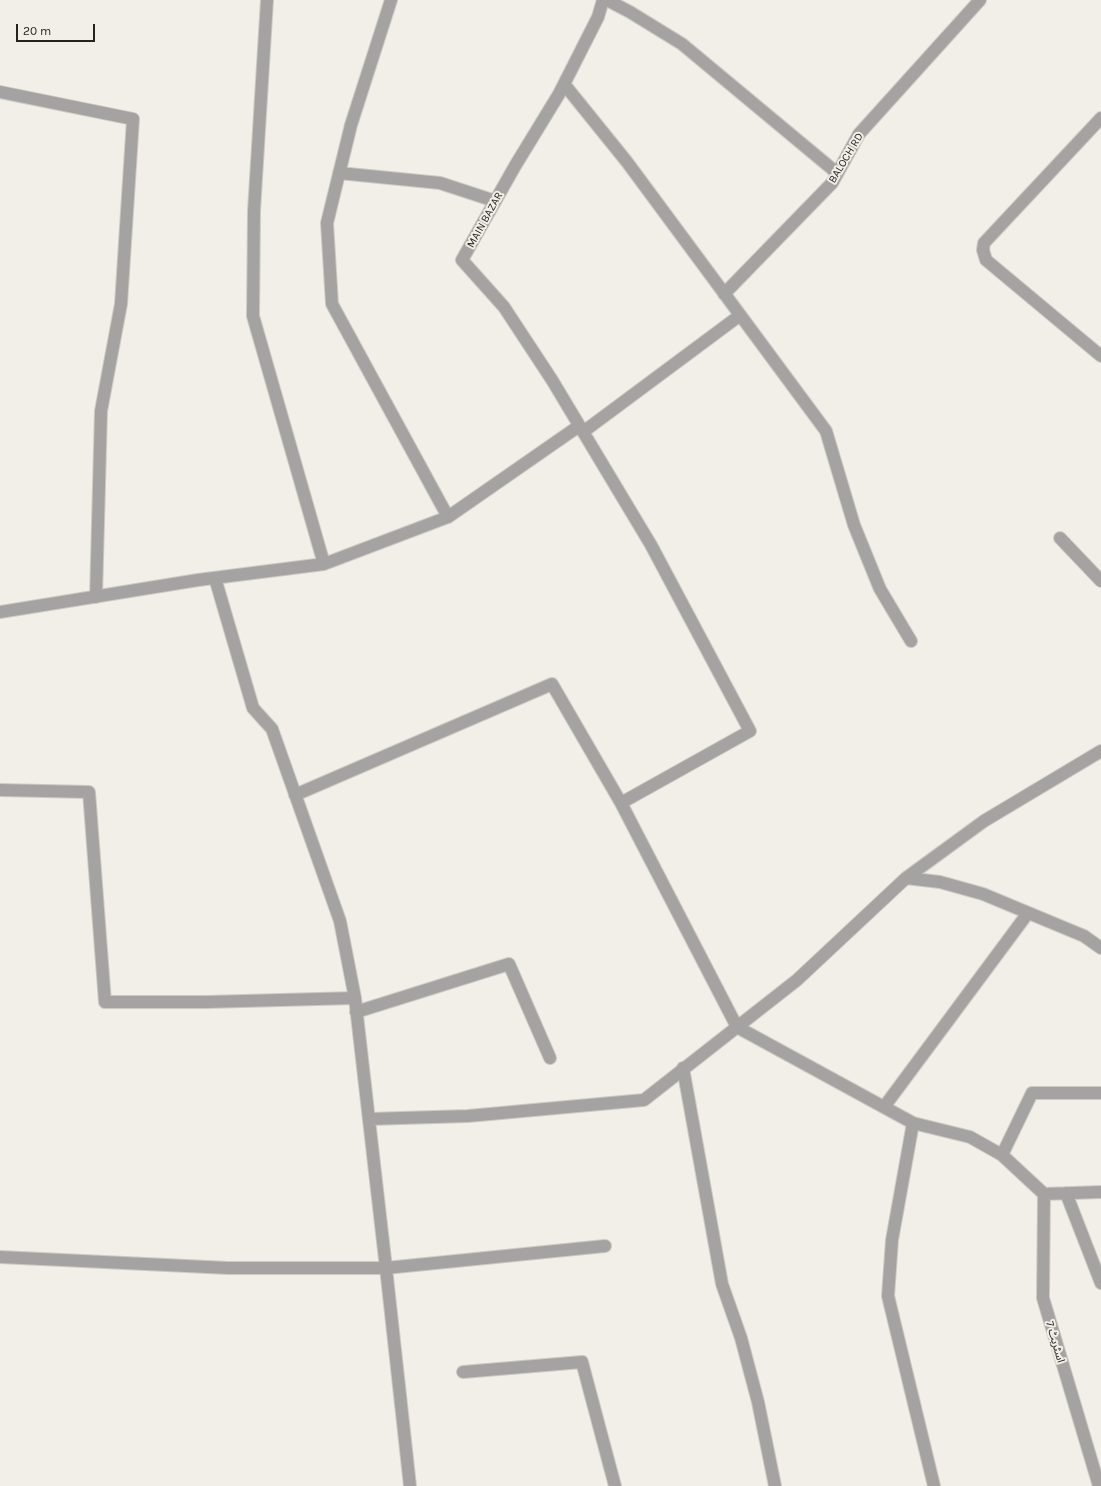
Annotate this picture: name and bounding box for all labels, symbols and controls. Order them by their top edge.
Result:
scale bar [18,16,97,42]
text: 20 m [23,24,51,38]
street label: BALOCH RD [826,131,866,185]
street label: MAIN BAZAR [464,190,506,250]
street label: اسٹریٹ 7 [1043,1320,1067,1364]

